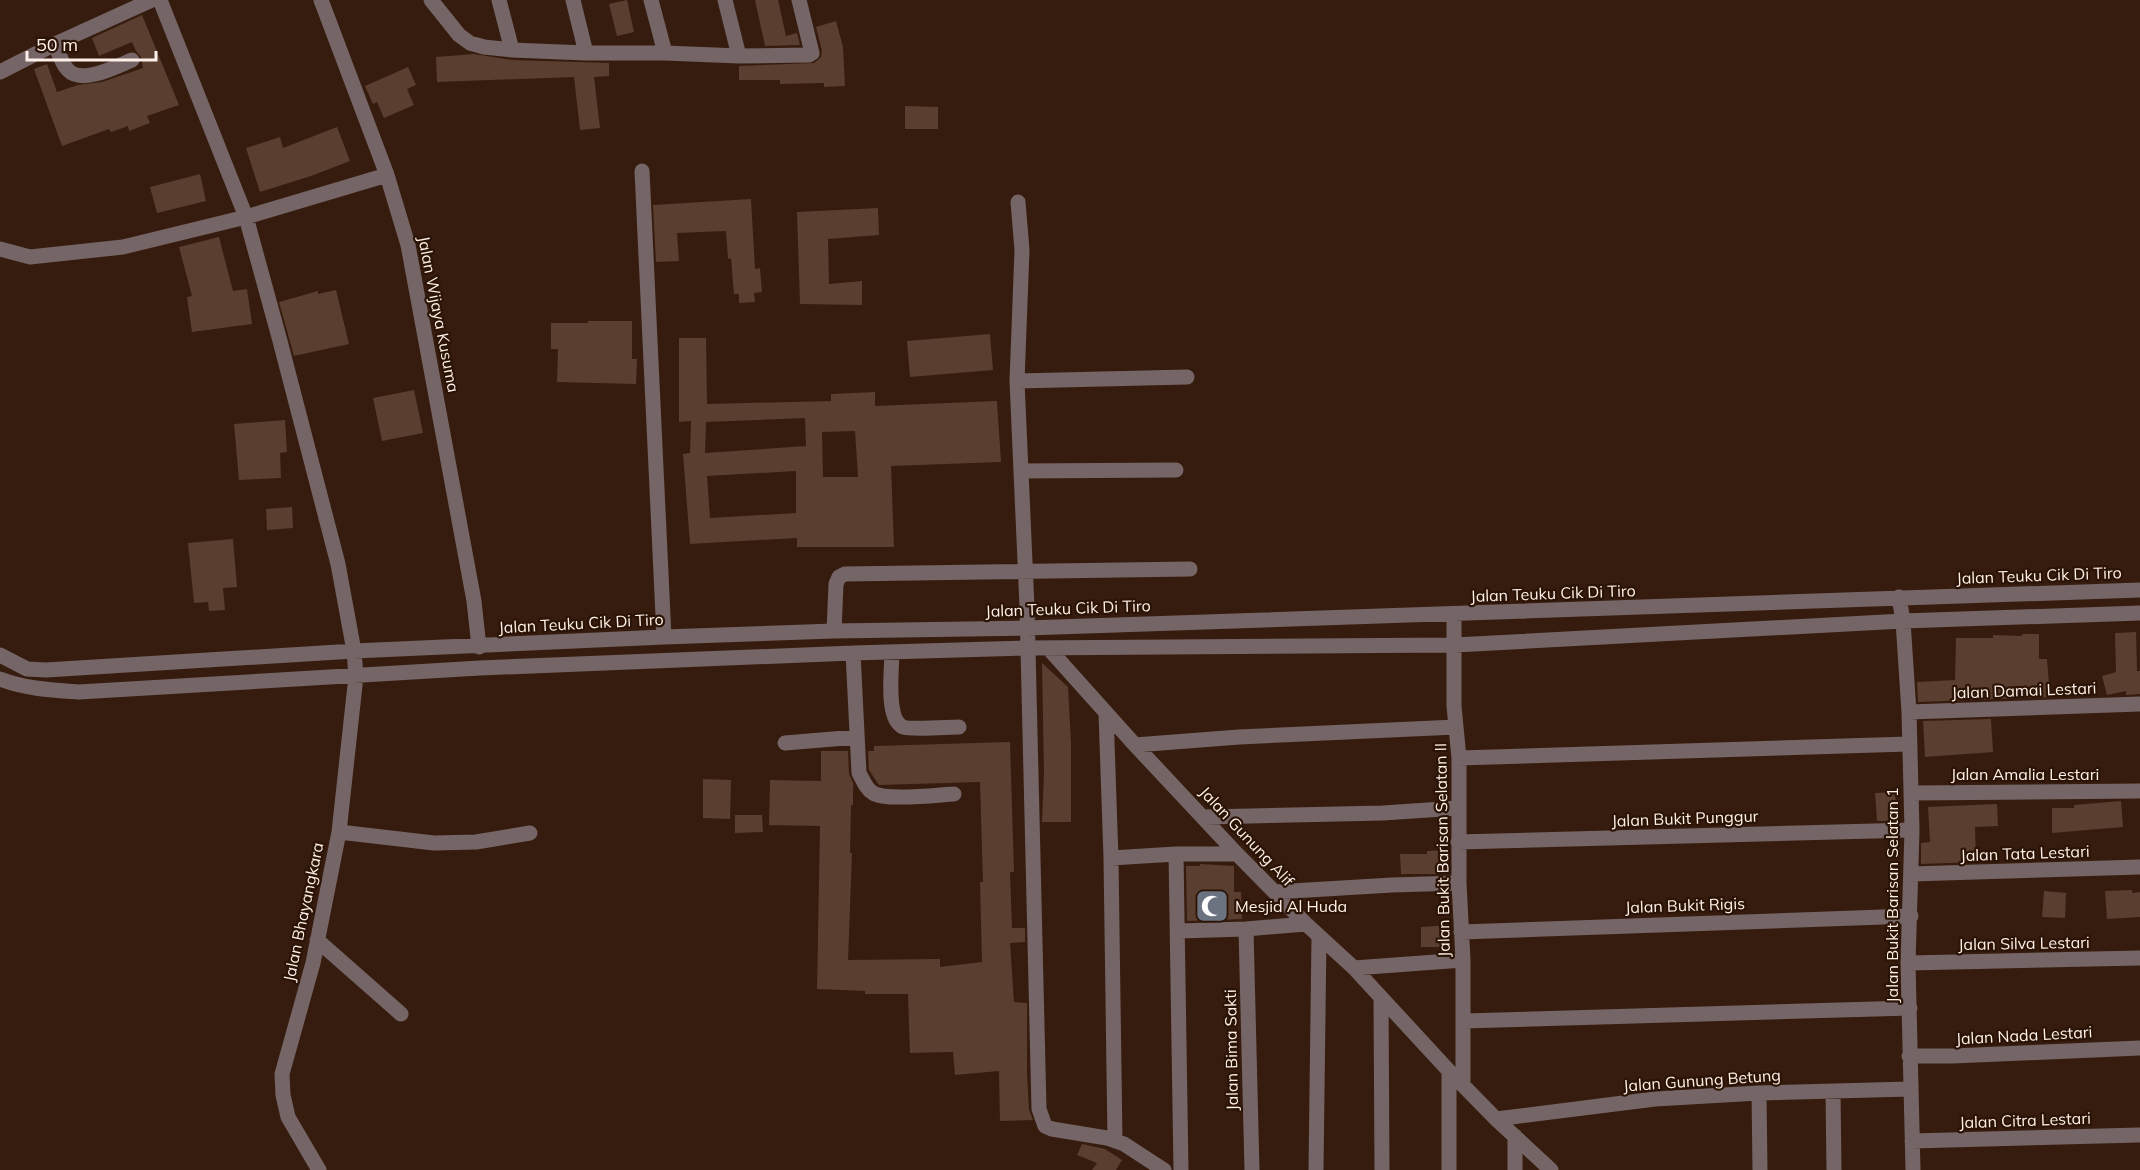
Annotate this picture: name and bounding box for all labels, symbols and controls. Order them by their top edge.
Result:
scale bar [27,24,156,62]
text: 50 m [36,33,78,56]
street label: Jalan Wijaya Kusuma [414,234,464,394]
street label: Jalan Teuku Cik Di Tiro [1956,562,2122,588]
street label: Jalan Teuku Cik Di Tiro [1470,580,1636,606]
street label: Jalan Teuku Cik Di Tiro [985,595,1151,621]
street label: Jalan Teuku Cik Di Tiro [498,609,664,637]
street label: Jalan Damai Lestari [1951,677,2097,703]
street label: Jalan Bukit Barisan Selatan II [1430,743,1454,957]
street label: Jalan Amalia Lestari [1951,764,2099,784]
street label: Jalan Gunung Alif [1196,782,1299,891]
street label: Jalan Bukit Barisan Selatan 1 [1882,787,1902,1003]
street label: Jalan Bukit Punggur [1611,805,1759,831]
street label: Jalan Bhayangkara [278,841,328,983]
street label: Jalan Tata Lestari [1960,841,2090,865]
mosque icon: Mesjid Al Huda [1194,888,1230,924]
street label: Jalan Bukit Rigis [1625,893,1745,917]
place label: Mesjid Al Huda [1235,896,1347,916]
street label: Jalan Silva Lestari [1958,932,2090,954]
street label: Jalan Bima Sakti [1220,989,1242,1111]
street label: Jalan Nada Lestari [1955,1021,2093,1049]
street label: Jalan Gunung Betung [1622,1065,1782,1095]
street label: Jalan Citra Lestari [1959,1108,2091,1132]

